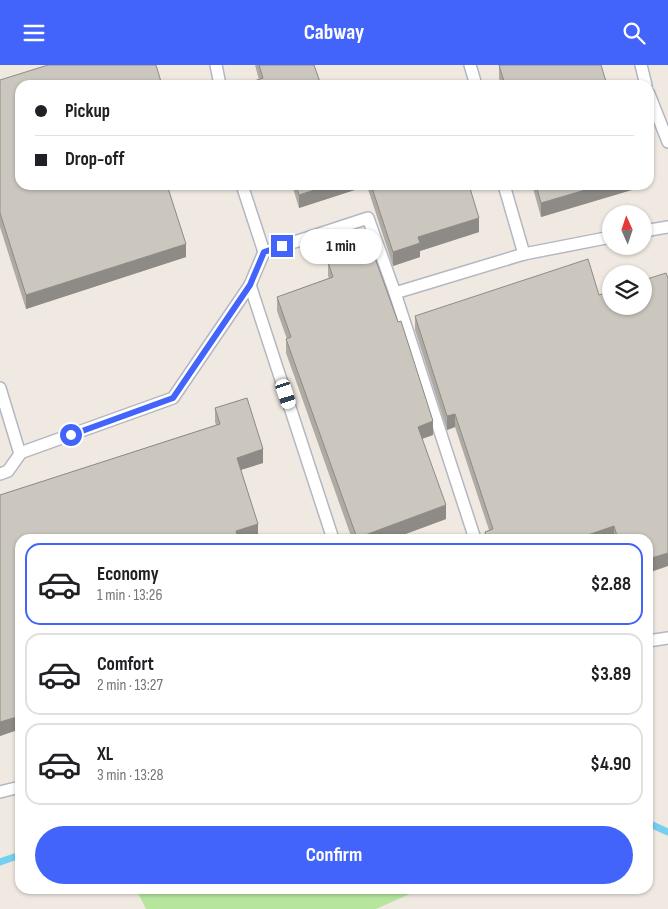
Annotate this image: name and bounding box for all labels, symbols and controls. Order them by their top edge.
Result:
icon: menu [20,19,48,47]
text: Cabway [304,19,364,46]
icon: search [620,19,648,47]
text: Pickup [65,100,110,123]
text: Drop-off [65,148,125,171]
north arrow [602,205,652,255]
map controls [602,205,652,315]
callout: 1 min [300,229,382,263]
route end [271,235,293,257]
text: 1 min [326,237,356,256]
button: layers [602,265,652,315]
car [274,377,297,411]
route start [60,424,82,446]
icon: car [37,562,82,607]
text: Economy [97,563,159,586]
text: $2.88 [591,573,631,596]
text: 1 min · 13:26 [97,586,162,605]
icon: car [37,652,82,697]
text: Comfort [97,653,154,676]
text: $3.89 [591,663,631,686]
text: 2 min · 13:27 [97,676,163,695]
icon: car [37,742,82,787]
text: XL [97,743,113,766]
text: $4.90 [590,753,631,776]
text: 3 min · 13:28 [97,766,164,785]
button: Confirm [35,826,633,884]

